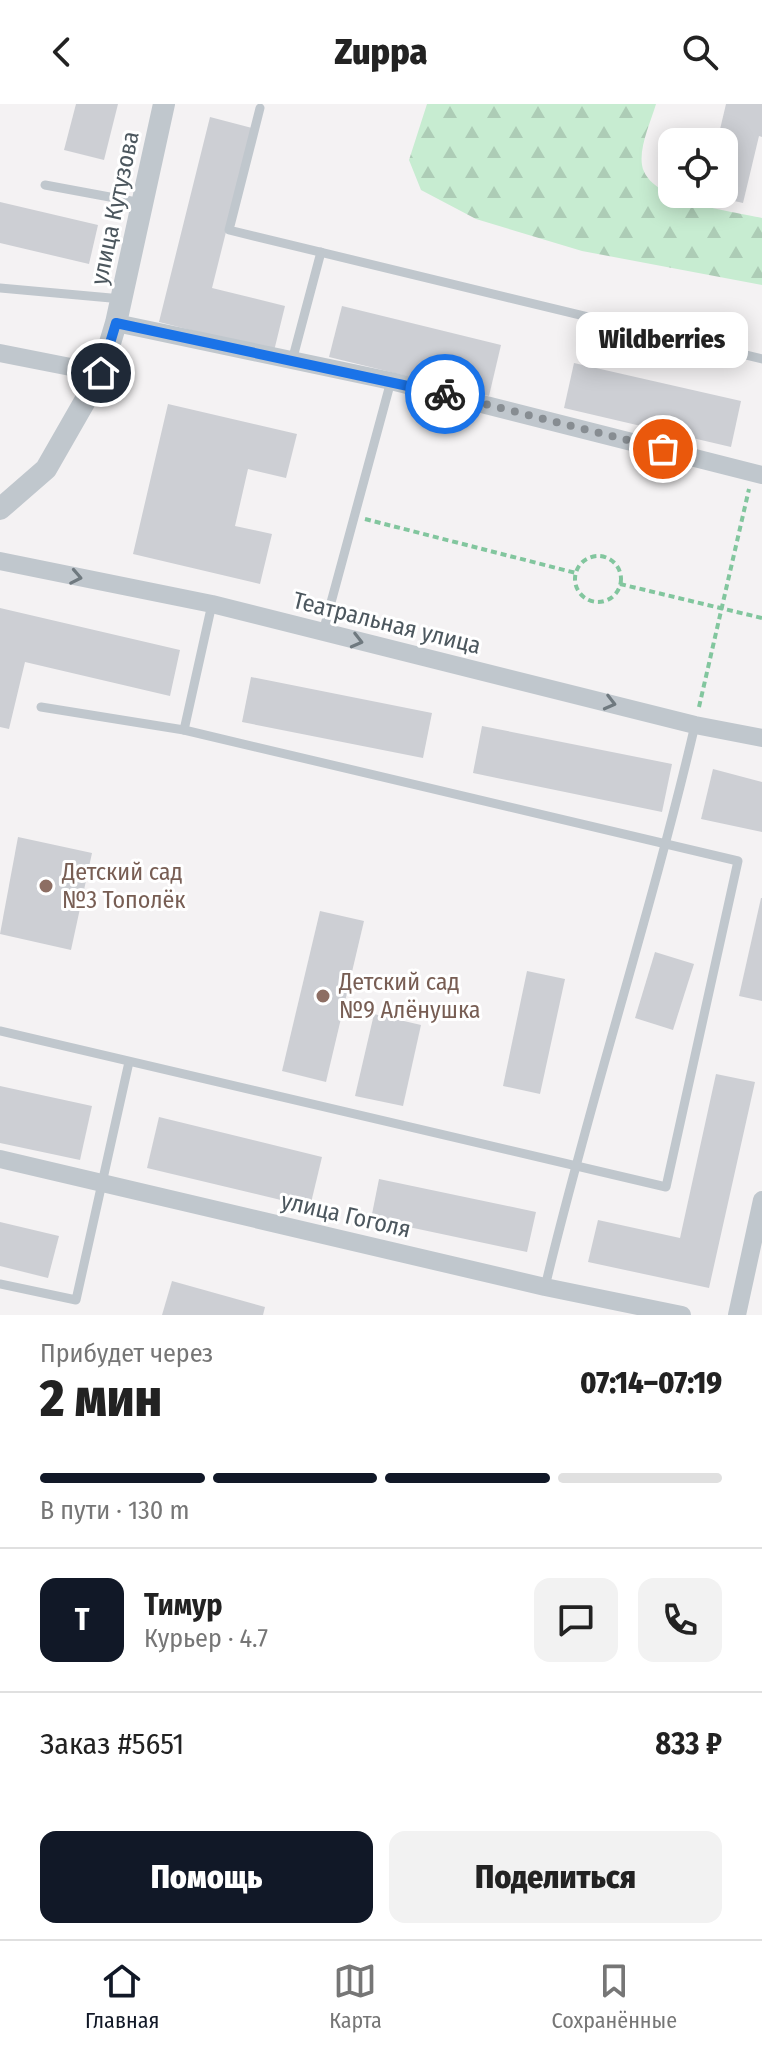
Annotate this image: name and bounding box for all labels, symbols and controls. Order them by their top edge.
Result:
icon: back [40,30,84,74]
text: Zuppa [335,30,427,74]
icon: search [678,30,722,74]
map controls [658,128,738,208]
button: locate [658,128,738,208]
street label: улица Кутузова [85,129,145,287]
callout: Wildberries [577,313,749,369]
text: Wildberries [599,324,725,355]
pin [67,339,135,407]
icon: home [79,351,123,395]
courier [405,354,485,434]
icon: bike [423,372,467,416]
pin [629,415,697,483]
icon: bag [641,427,685,471]
one-way arrow [69,568,83,585]
street label: Театральная улица [290,586,484,660]
one-way arrow [350,631,364,648]
one-way arrow [602,694,616,711]
place label: Детский сад №3 Тополёк [61,858,186,914]
marker: Детский сад №3 Тополёк [37,877,55,895]
place label: Детский сад №9 Алёнушка [338,968,481,1024]
marker: Детский сад №9 Алёнушка [314,987,332,1005]
street label: улица Гоголя [278,1186,414,1244]
text: Прибудет через [40,1338,213,1369]
text: 07:14–07:19 [580,1365,722,1401]
text: 2 мин [40,1367,162,1430]
text: В пути · 130 m [40,1495,189,1526]
button: chat [534,1578,618,1662]
button: phone [638,1578,722,1662]
text: Тимур [144,1587,223,1623]
text: Т [75,1602,89,1638]
text: Курьер · 4.7 [144,1623,268,1654]
text: Заказ #5651 [40,1726,184,1762]
text: 833 ₽ [655,1726,722,1762]
button: Помощь [40,1831,373,1923]
button: Поделиться [389,1831,722,1923]
tab: Главная [85,1959,159,2034]
tab: Карта [329,1959,382,2034]
tab: Сохранённые [552,1959,677,2034]

